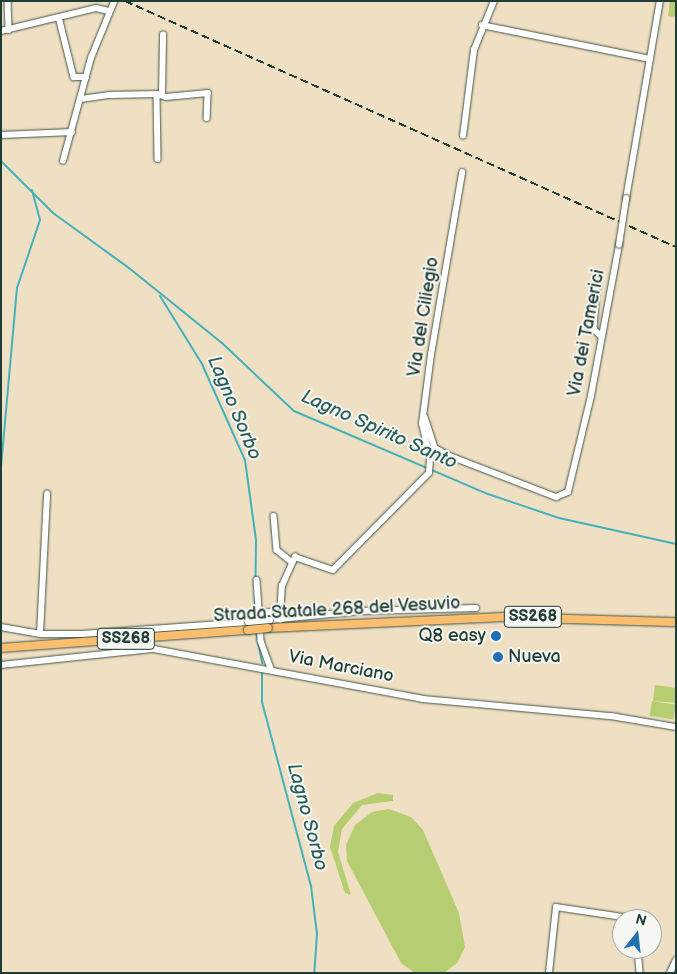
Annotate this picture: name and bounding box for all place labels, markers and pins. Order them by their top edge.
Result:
place label: Q8 easy [419,625,486,647]
marker: Q8 easy [490,630,502,642]
place label: Nueva [508,646,561,668]
marker: Nueva [492,651,504,663]

